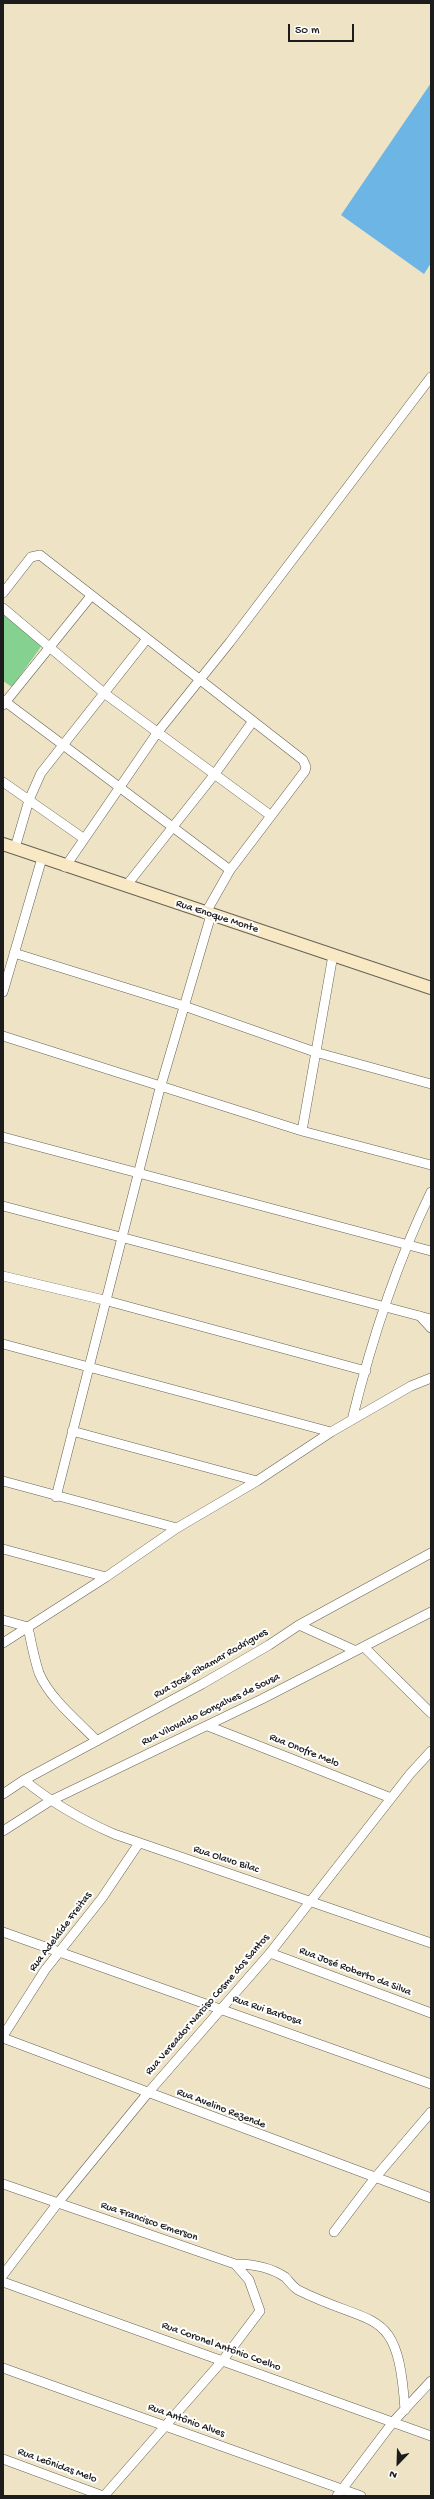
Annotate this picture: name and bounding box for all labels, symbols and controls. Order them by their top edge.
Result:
scale bar [290,16,356,42]
text: 50 m [295,24,320,38]
street label: Rua Enoque Monte [174,897,260,937]
street label: Rua José Ribamar Rodrigues [152,1626,270,1702]
street label: Rua Vilovaldo Gonçalves de Sousa [140,1671,282,1749]
street label: Rua Onofre Melo [267,1731,341,1771]
street label: Rua Olavo Bilac [192,1843,260,1877]
street label: Rua Adelaíde Freitas [27,1890,95,1974]
street label: Rua Vereador Narciso Cosme dos Santos [143,1932,273,2078]
street label: Rua José Roberto da Silva [297,1944,413,2000]
street label: Rua Rui Barbosa [230,1993,304,2029]
street label: Rua Avelino Rezende [175,2086,267,2132]
street label: Rua Francisco Emerson [99,2199,199,2245]
street label: Rua Coronel Antônio Coelho [160,2319,282,2375]
street label: Rua Antônio Alves [146,2401,226,2441]
north arrow [378,2443,418,2483]
street label: Rua Leônidas Melo [16,2446,98,2486]
text: N [388,2467,399,2481]

